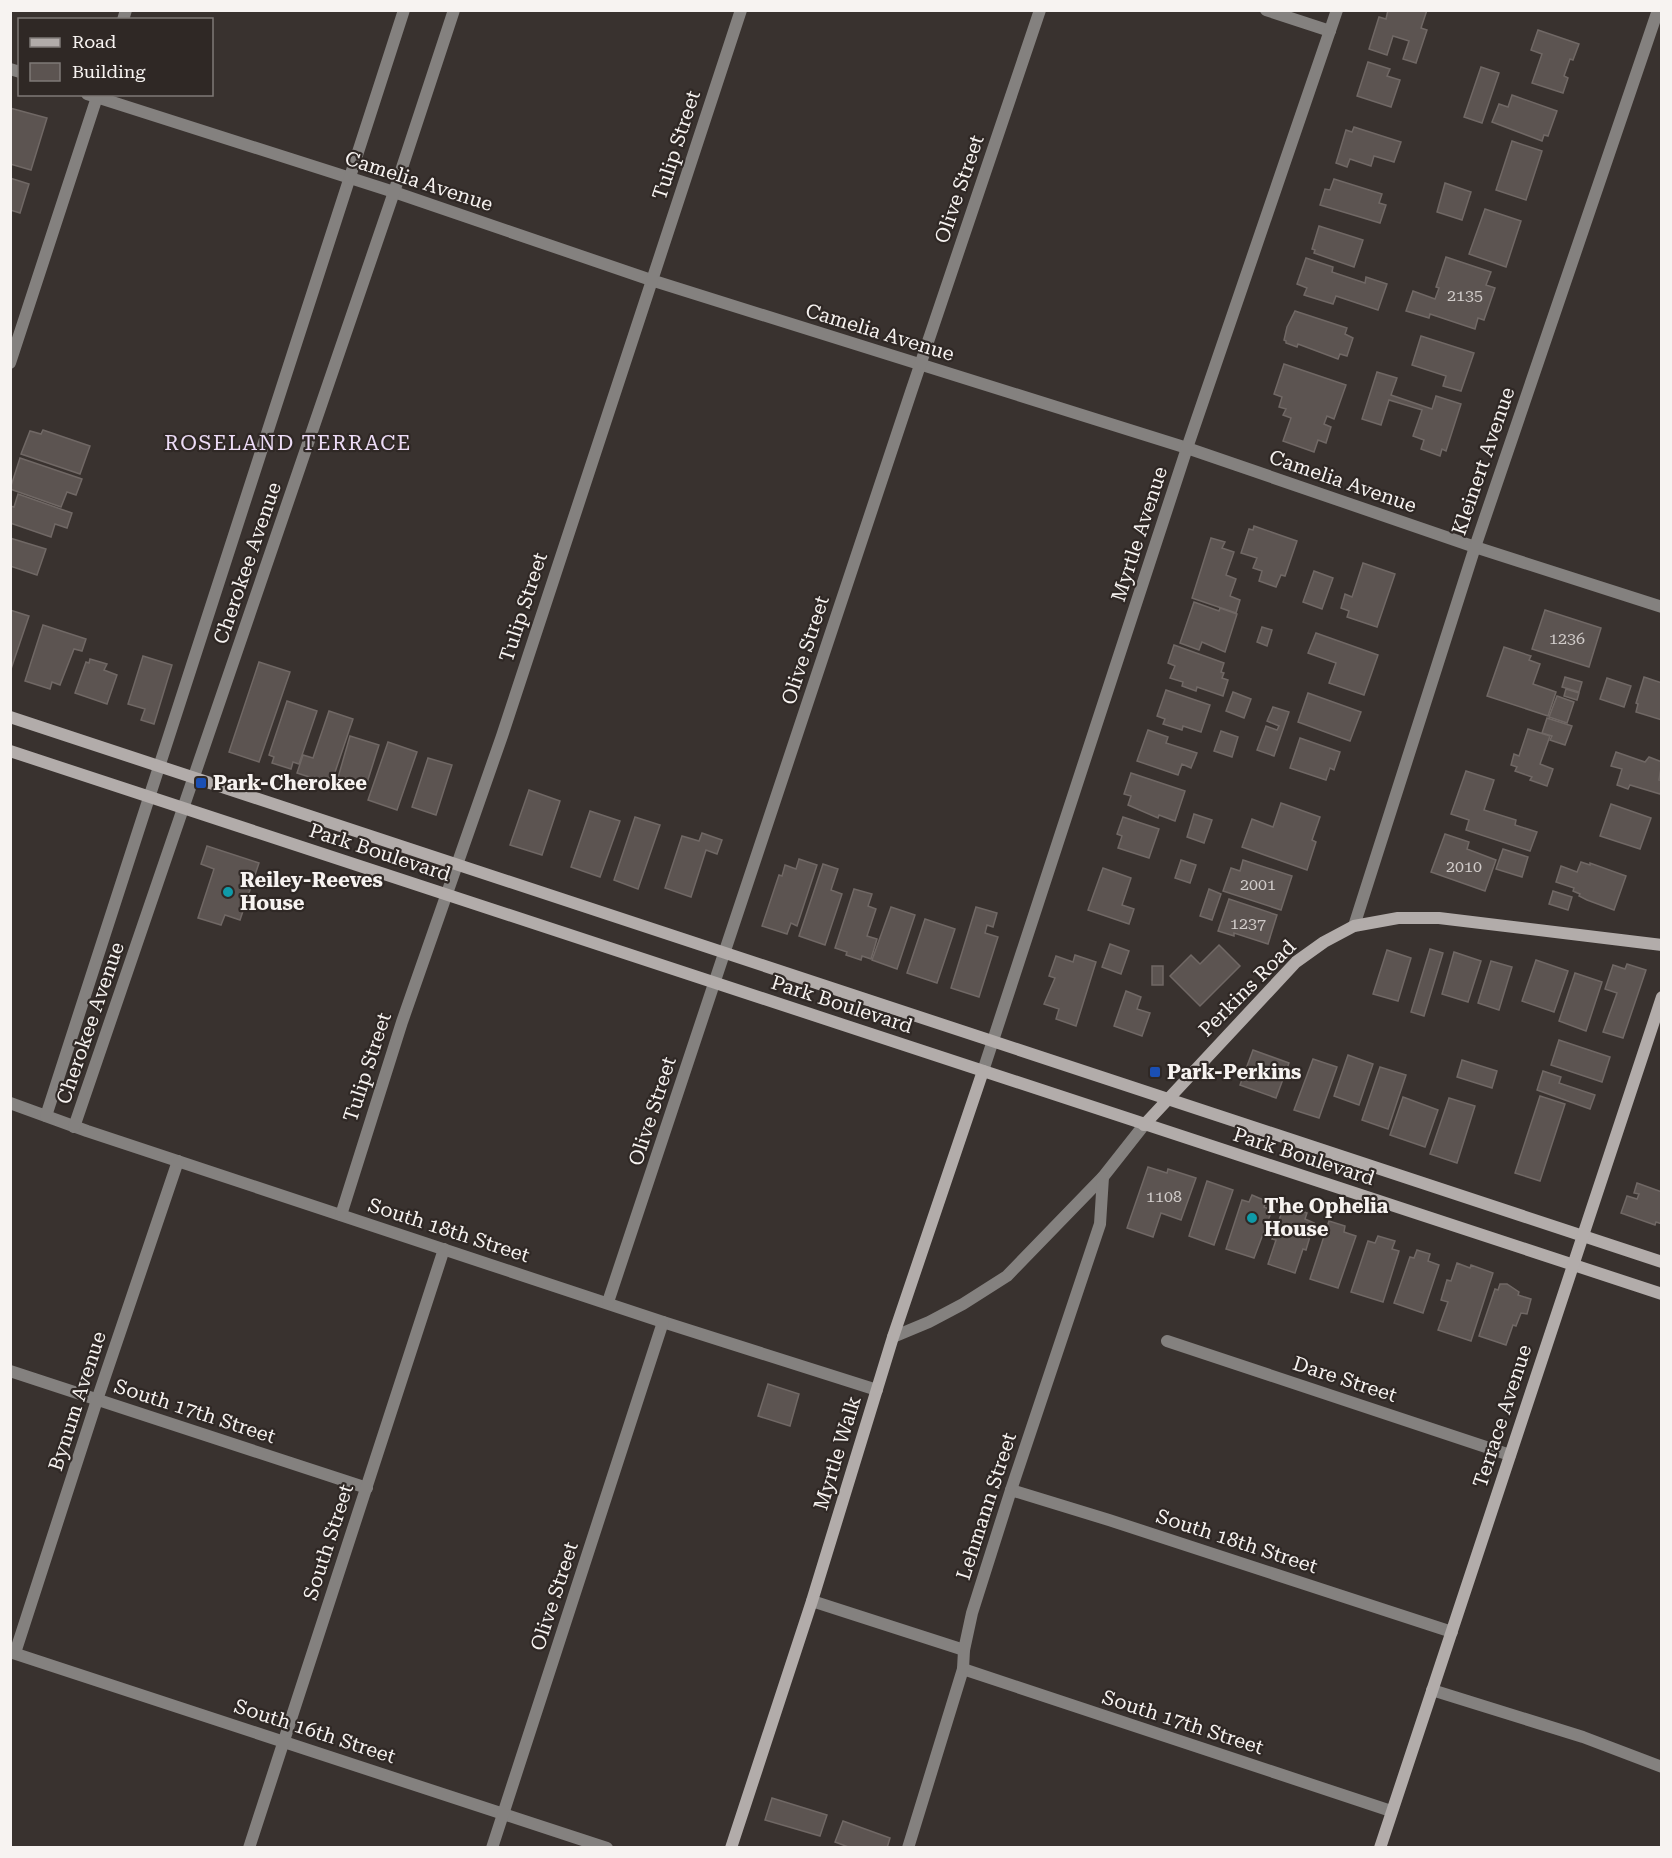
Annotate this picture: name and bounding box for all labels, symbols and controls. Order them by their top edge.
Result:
legend [18,18,213,96]
text: Road [72,31,117,52]
text: Building [72,61,146,82]
street label: Tulip Street [647,87,705,203]
street label: Olive Street [929,131,989,246]
street label: Camelia Avenue [342,146,496,216]
house number: 2135 [1447,286,1483,305]
street label: Camelia Avenue [803,298,957,366]
street label: Kleinert Avenue [1446,384,1520,538]
district label: ROSELAND TERRACE [164,431,412,455]
street label: Camelia Avenue [1266,445,1420,517]
street label: Myrtle Avenue [1106,463,1172,605]
street label: Cherokee Avenue [208,479,286,647]
street label: Tulip Street [494,549,552,665]
street label: Olive Street [776,592,834,707]
house number: 1236 [1549,629,1585,648]
place label: Park-Cherokee [213,771,367,795]
marker: Park-Cherokee [194,776,208,790]
street label: Park Boulevard [306,818,454,886]
house number: 2010 [1446,857,1482,876]
place label: Reiley-Reeves House [240,868,383,915]
house number: 2001 [1240,875,1276,894]
marker: Reiley-Reeves House [221,885,235,899]
house number: 1237 [1230,914,1266,933]
street label: Perkins Road [1194,934,1301,1041]
street label: Cherokee Avenue [51,939,129,1107]
street label: Park Boulevard [768,970,916,1038]
street label: Tulip Street [338,1009,396,1125]
street label: Olive Street [623,1053,681,1168]
place label: Park-Perkins [1167,1060,1301,1084]
marker: Park-Perkins [1148,1065,1162,1079]
street label: Park Boulevard [1230,1122,1378,1190]
house number: 1108 [1146,1187,1182,1206]
street label: South 18th Street [365,1193,533,1268]
place label: The Ophelia House [1264,1194,1389,1241]
marker: The Ophelia House [1245,1211,1259,1225]
street label: Bynum Avenue [43,1328,111,1474]
street label: Terrace Avenue [1468,1341,1536,1491]
street label: Dare Street [1290,1351,1400,1407]
street label: South 17th Street [111,1374,279,1449]
street label: Myrtle Walk [808,1393,866,1513]
street label: Lehmann Street [951,1429,1021,1583]
street label: South Street [298,1481,358,1603]
street label: South 18th Street [1153,1504,1321,1579]
street label: Olive Street [525,1538,583,1653]
street label: South 17th Street [1099,1685,1267,1760]
street label: South 16th Street [231,1694,399,1769]

